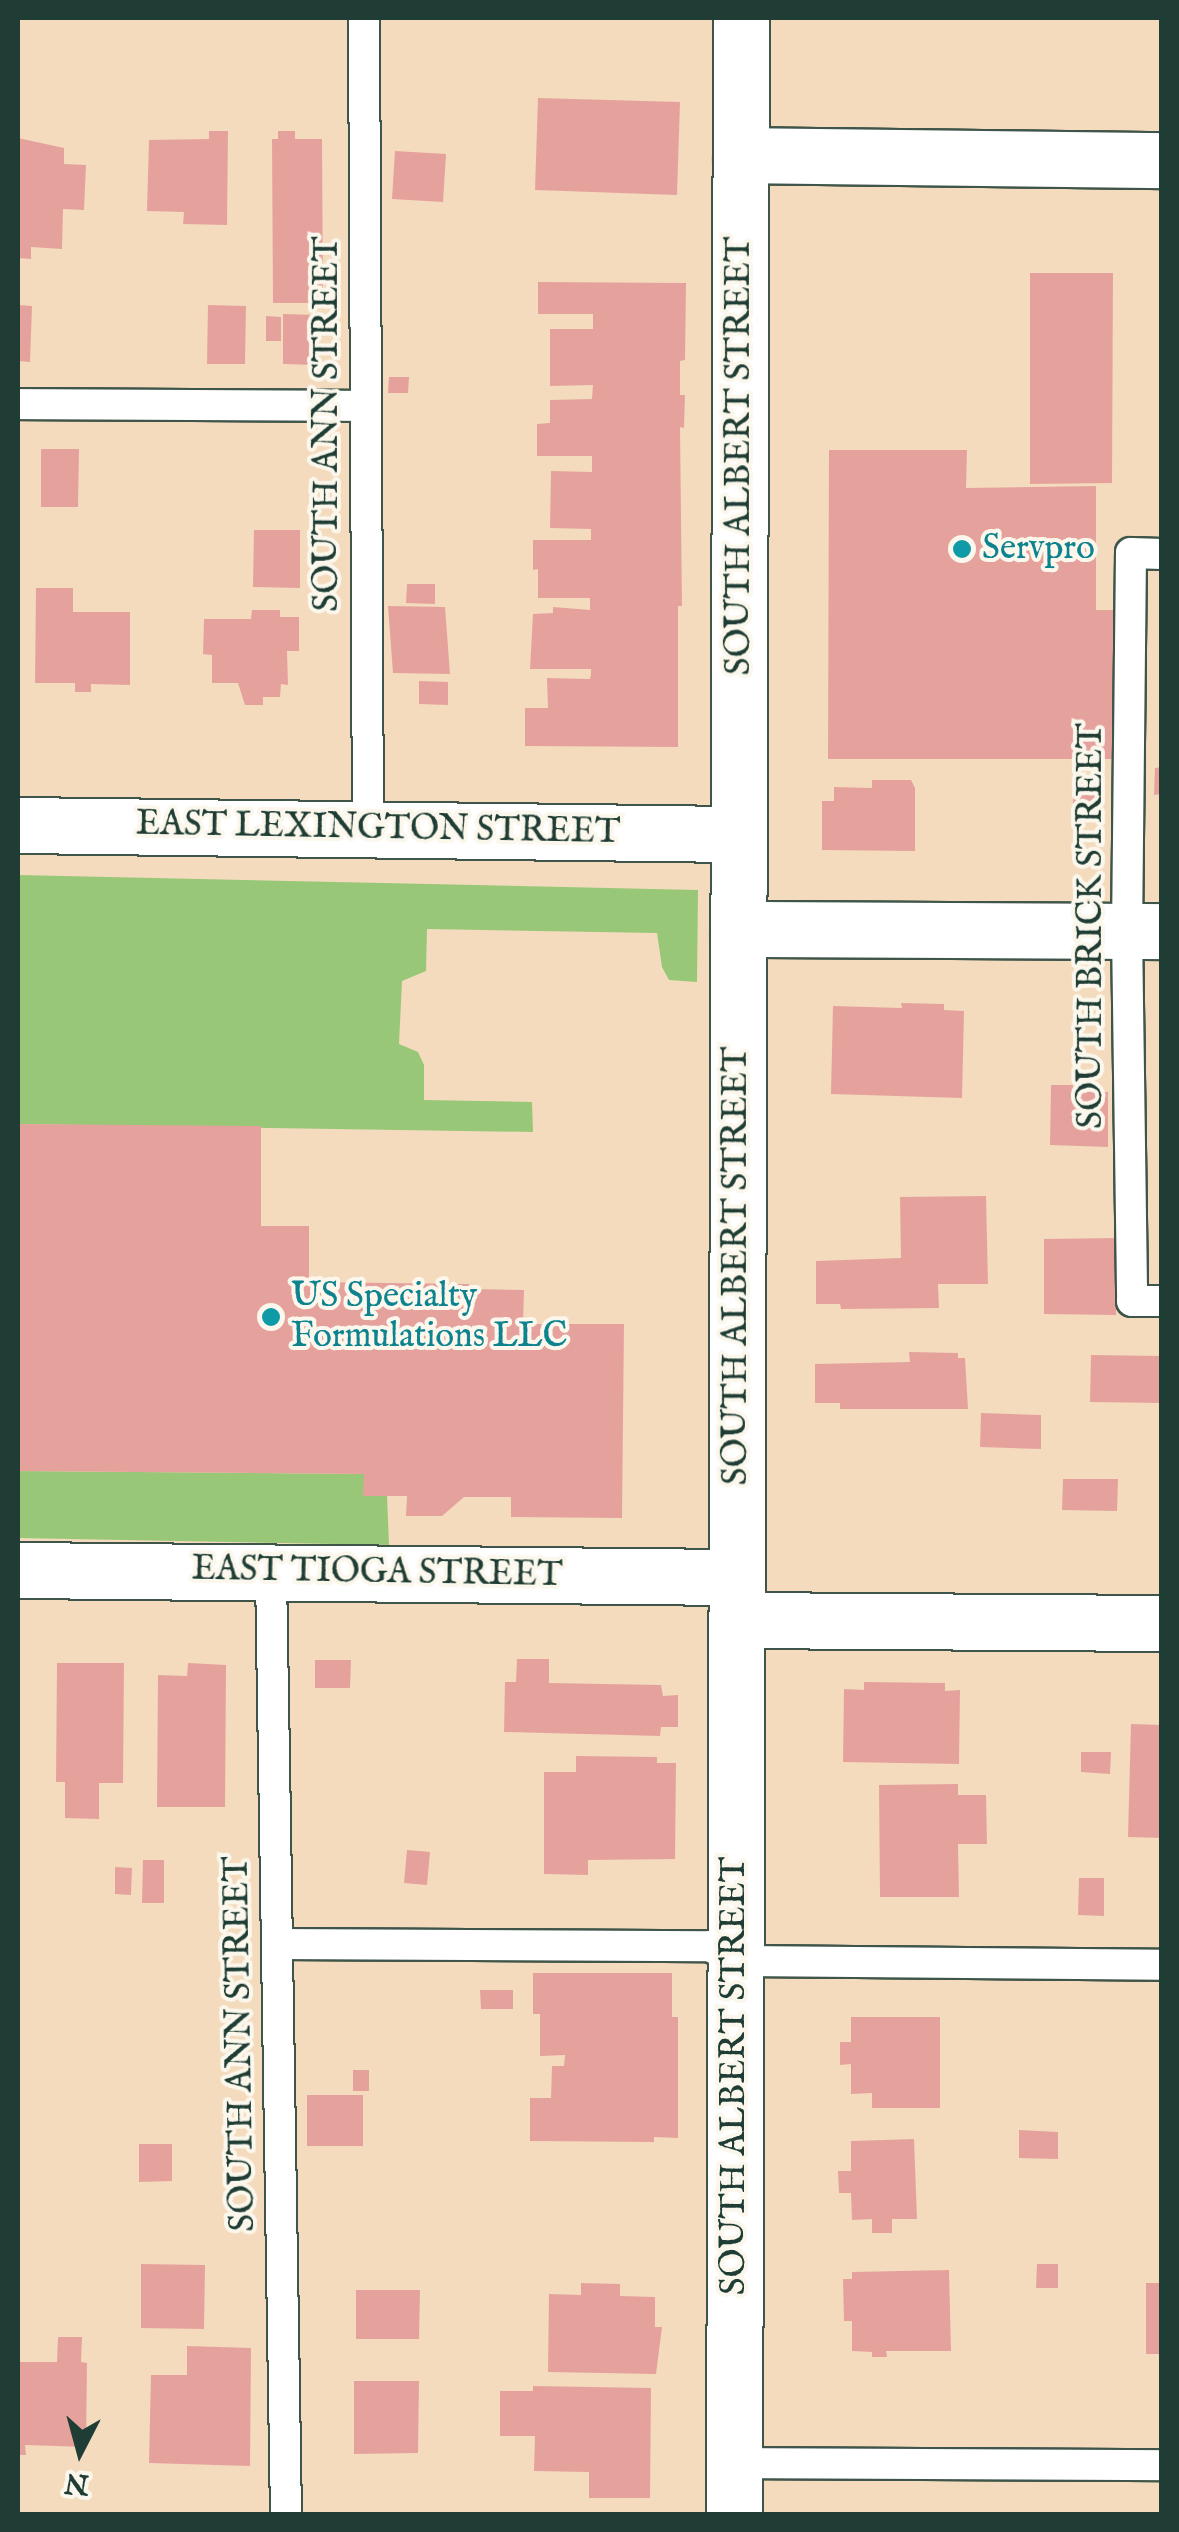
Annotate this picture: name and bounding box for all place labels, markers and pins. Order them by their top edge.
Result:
place label: Servpro [982,528,1095,570]
marker: Servpro [951,538,973,560]
place label: US Specialty Formulations LLC [291,1276,567,1358]
marker: US Specialty Formulations LLC [260,1306,282,1328]

